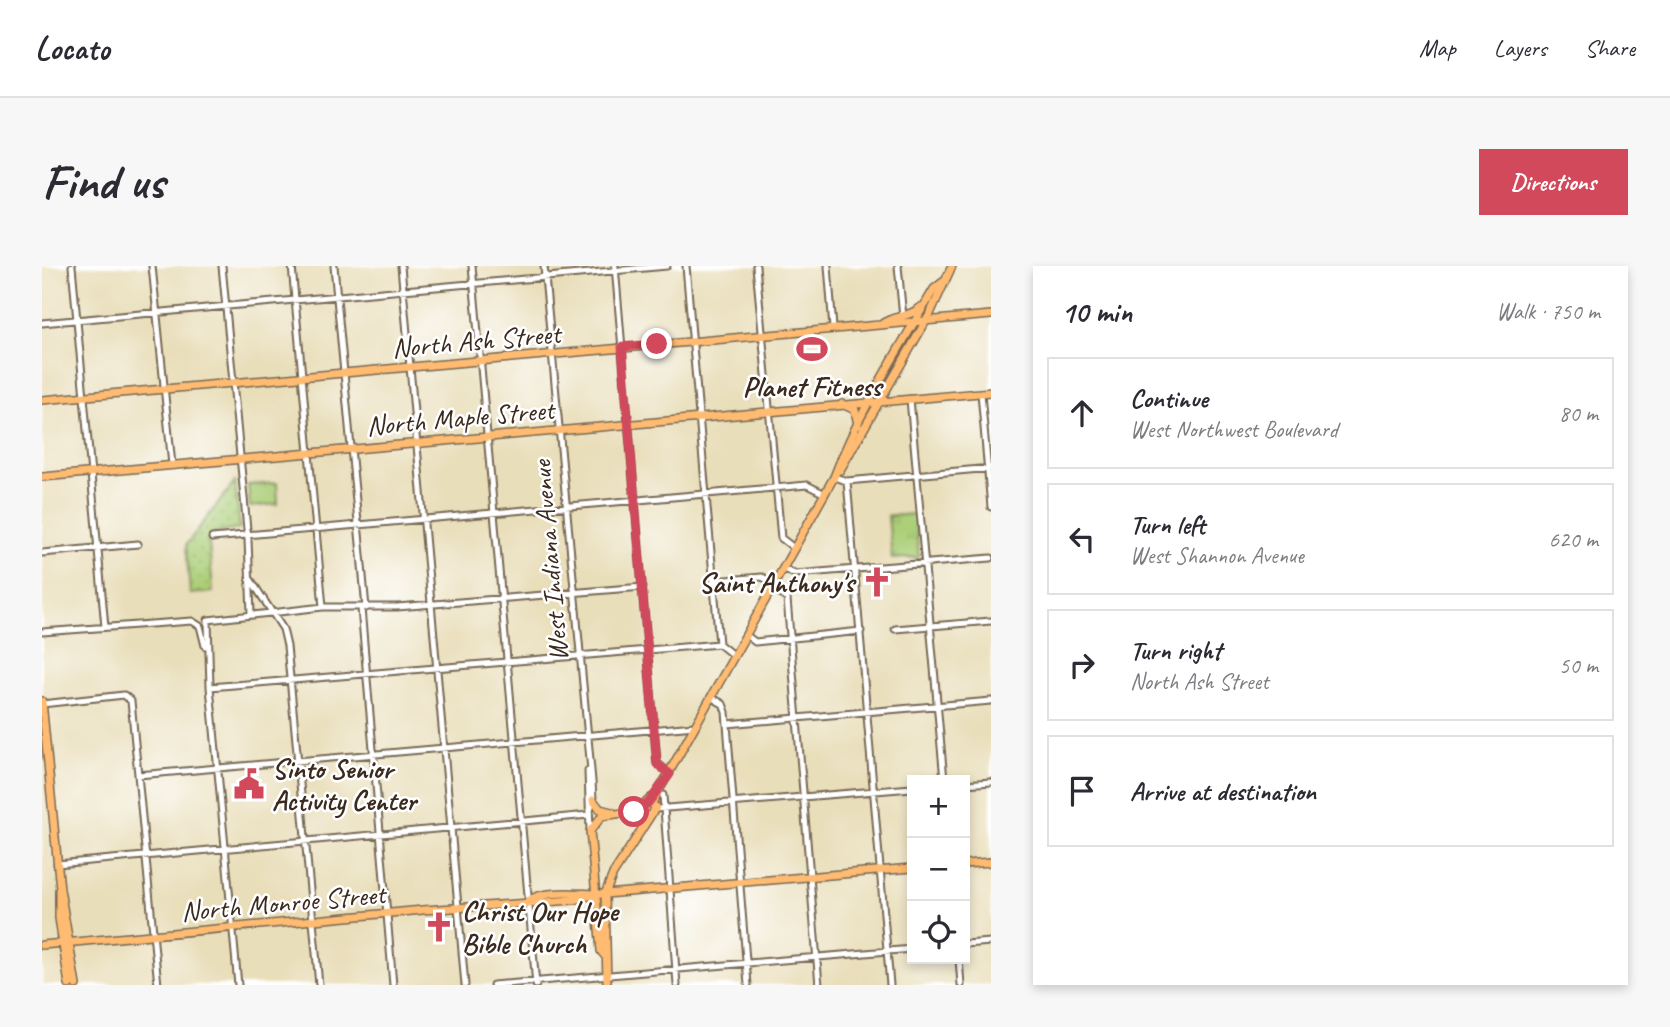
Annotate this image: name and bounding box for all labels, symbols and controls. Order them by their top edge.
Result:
text: Locato [35,27,109,69]
text: Map [1419,33,1456,63]
text: Layers [1494,33,1547,63]
text: Share [1585,33,1635,63]
button: Directions [1479,149,1628,215]
text: Find us [42,151,164,213]
text: 10 min [1061,293,1132,331]
text: Walk · 750 m [1496,297,1600,326]
street label: North Ash Street [390,315,564,365]
route end [641,328,672,359]
sports icon: Planet Fitness [795,332,829,366]
place label: Planet Fitness [743,369,885,404]
text: Continue [1130,382,1208,415]
street label: North Maple Street [365,392,558,443]
icon: ahead [1063,394,1101,432]
text: 80 m [1559,399,1598,428]
text: West Northwest Boulevard [1130,415,1338,444]
street label: West Indiana Avenue [523,457,576,663]
text: Turn left [1130,508,1205,541]
icon: left [1063,520,1101,558]
text: 620 m [1549,525,1598,554]
text: West Shannon Avenue [1130,541,1304,570]
place label: Saint Anthony's [699,565,857,600]
church icon: Saint Anthony's [860,565,894,599]
text: Turn right [1130,634,1221,667]
icon: right [1063,646,1101,684]
text: 50 m [1559,651,1598,680]
text: North Ash Street [1130,667,1269,696]
place label: Sinto Senior Activity Center [272,751,419,819]
public building icon: Sinto Senior Activity Center [232,767,266,801]
icon: arrive [1063,772,1101,810]
map controls [907,775,970,964]
button: + [907,775,970,838]
text: Arrive at destination [1130,775,1316,808]
route start [618,796,649,827]
button: − [907,838,970,901]
street label: North Monroe Street [180,876,389,929]
place label: Christ Our Hope Bible Church [462,894,620,961]
button: locate [907,901,970,964]
church icon: Christ Our Hope Bible Church [422,910,456,944]

